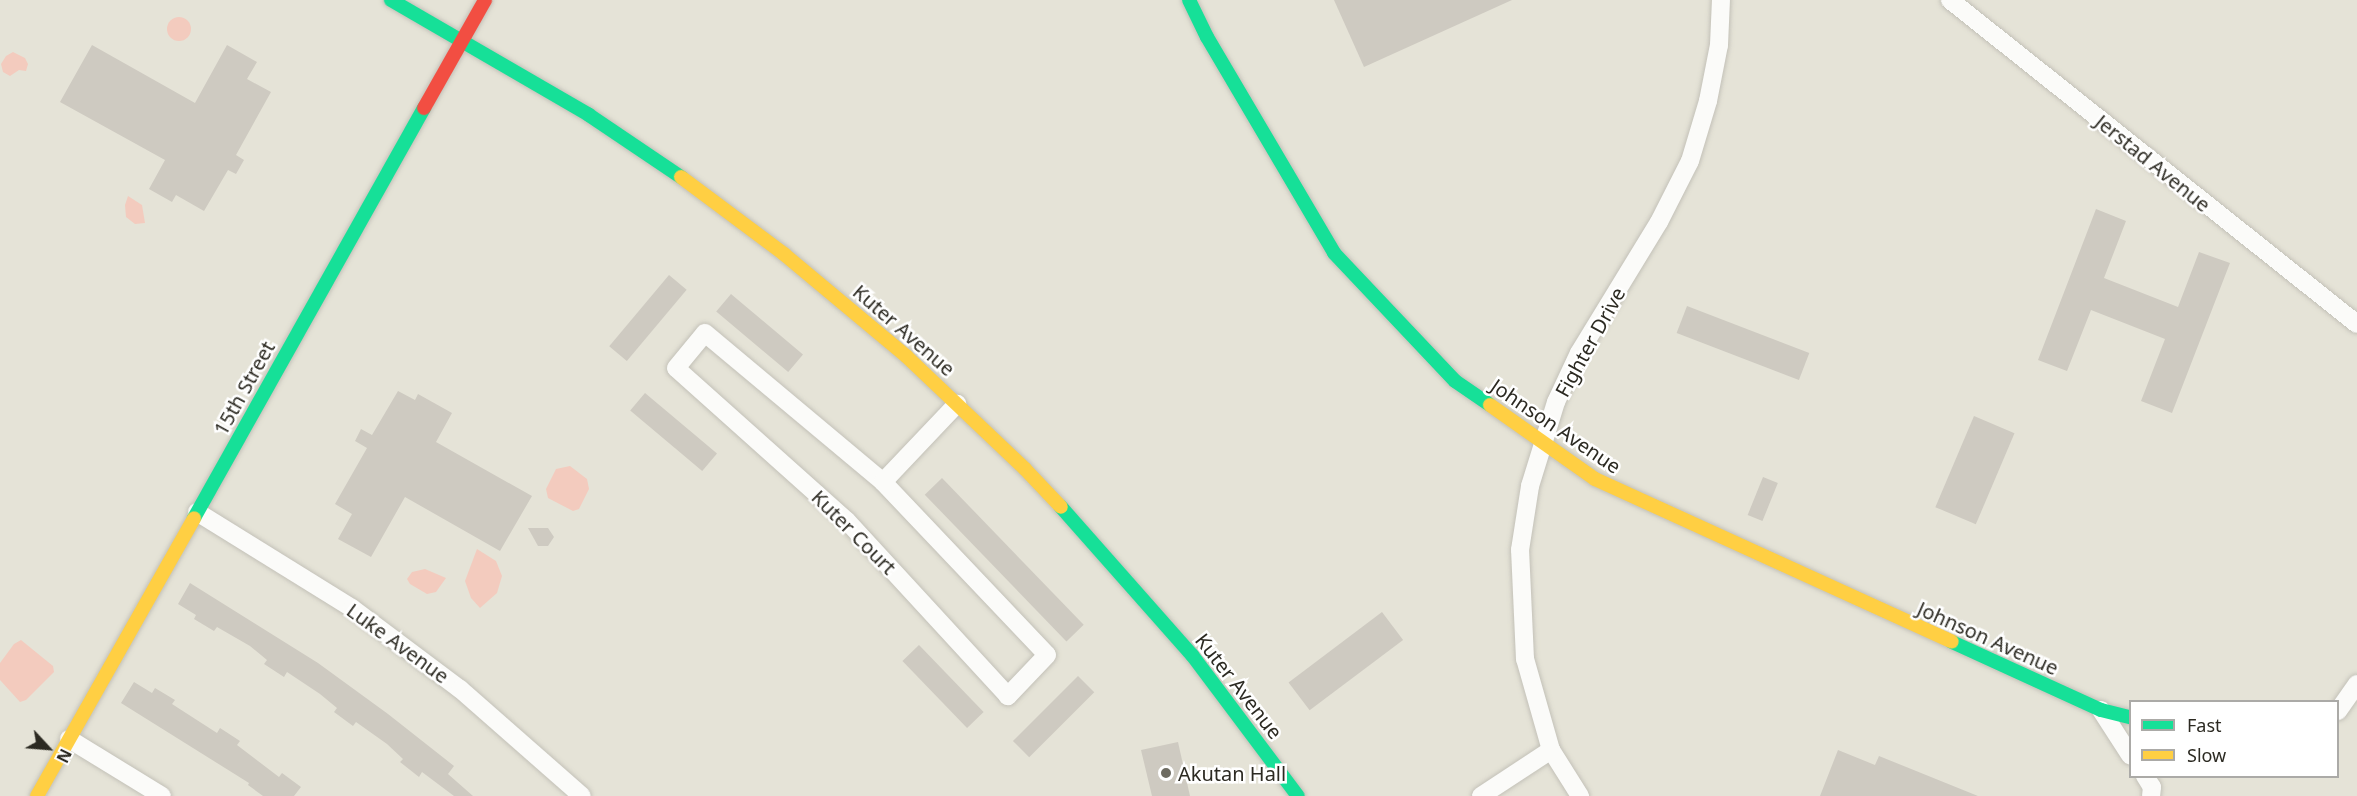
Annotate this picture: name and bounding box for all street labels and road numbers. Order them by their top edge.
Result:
street label: Jerstad Avenue [2091,109,2215,217]
street label: Kuter Avenue [848,279,960,381]
street label: Fighter Drive [1550,283,1630,401]
street label: 15th Street [208,337,280,439]
street label: Johnson Avenue [1486,374,1626,478]
street label: Kuter Court [807,485,901,579]
street label: Johnson Avenue [1914,596,2062,680]
street label: Luke Avenue [342,598,454,688]
street label: Kuter Avenue [1190,629,1288,743]

